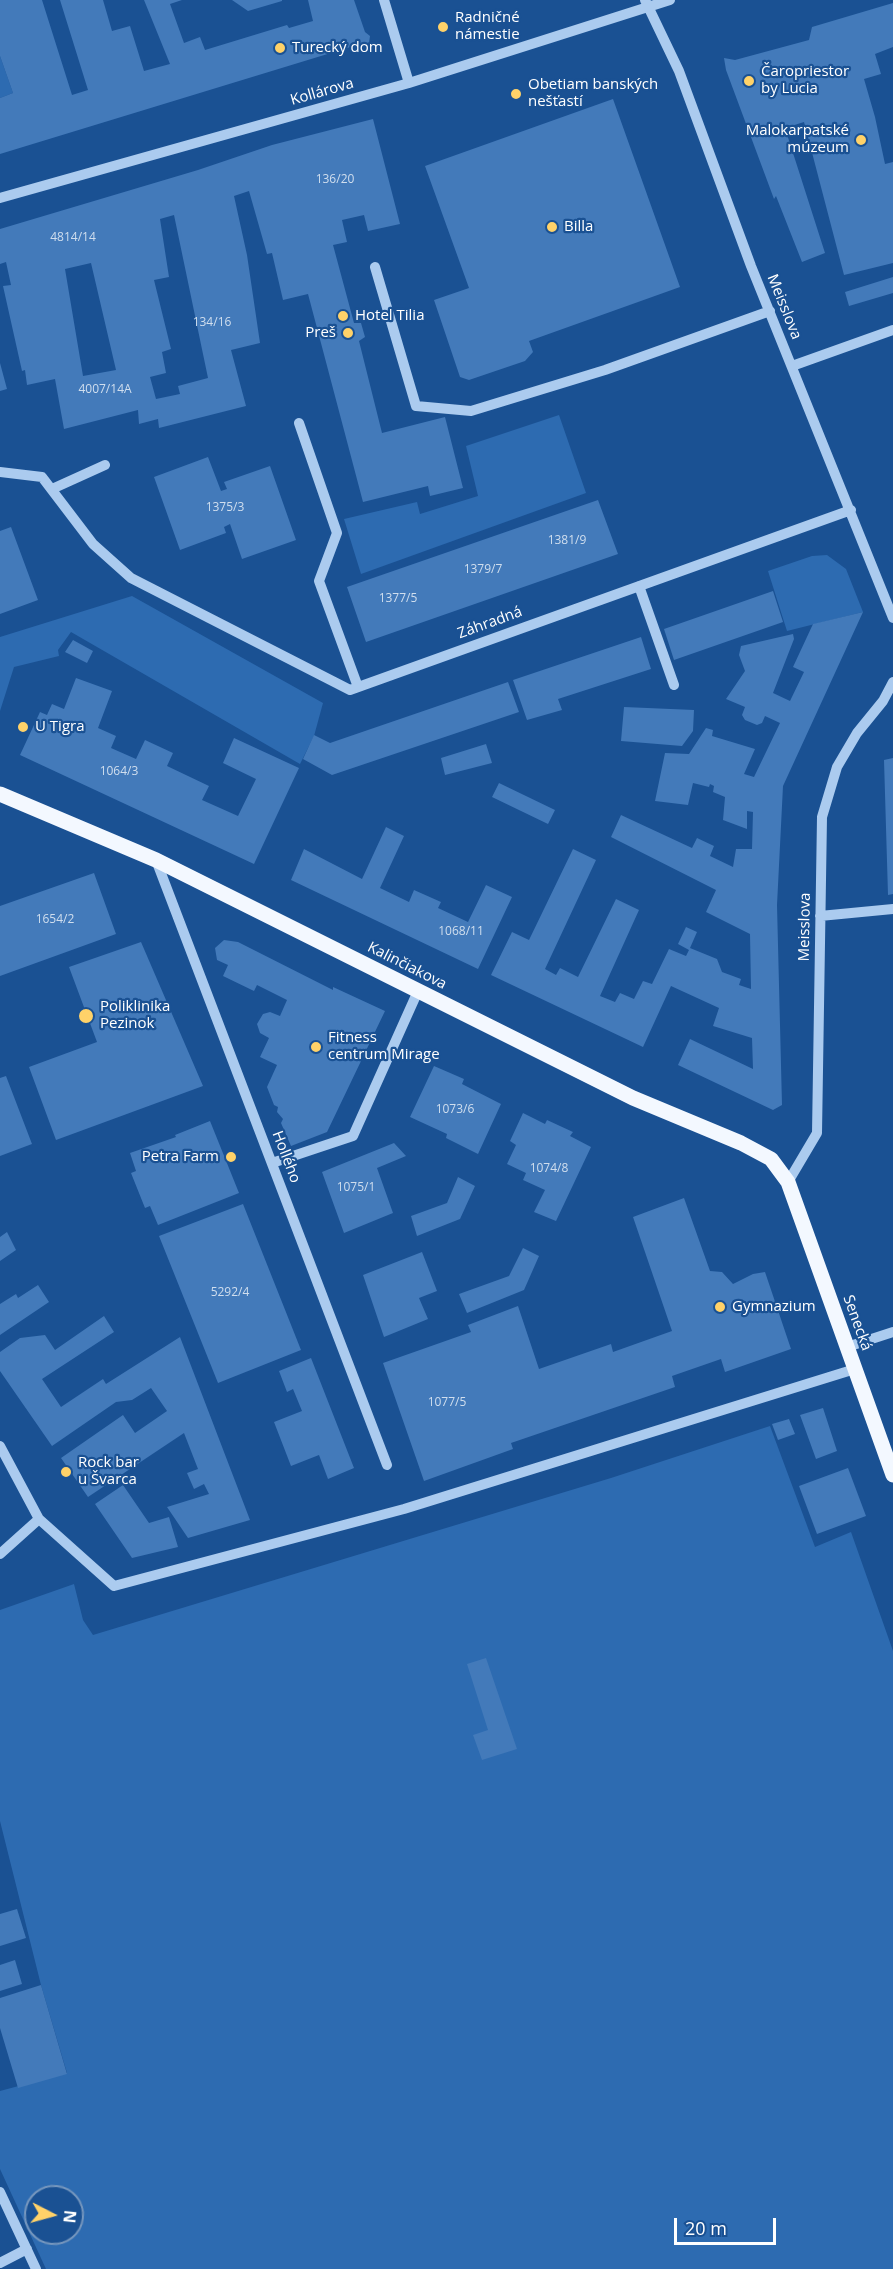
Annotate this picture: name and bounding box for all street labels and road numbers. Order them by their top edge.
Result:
street label: Kollárova [288,74,356,110]
street label: Meisslova [763,272,805,342]
street label: Záhradná [455,603,525,643]
street label: Meisslova [795,893,815,961]
street label: Kalinčiakova [364,938,450,994]
street label: Hollého [268,1128,304,1186]
street label: Senecká [839,1293,875,1353]

